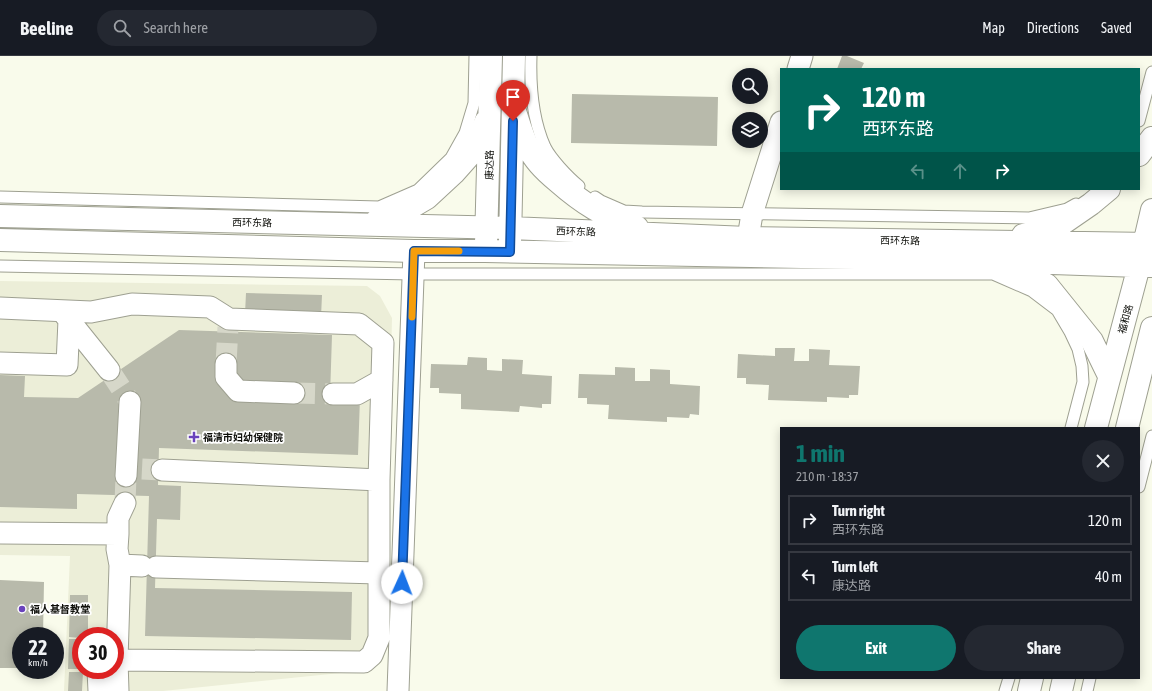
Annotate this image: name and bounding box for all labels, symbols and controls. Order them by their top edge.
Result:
search box [97,10,377,46]
text: Beeline [20,17,73,39]
icon: search [111,17,133,39]
text: Search here [143,19,208,36]
text: Map [982,20,1005,36]
text: Directions [1027,20,1079,36]
text: Saved [1101,20,1132,36]
map controls [732,68,768,148]
button: search [732,68,768,104]
pin [496,80,530,121]
text: 120 m [862,81,925,113]
icon: right [796,84,848,136]
icon: arrive [502,86,524,108]
button: layers [732,112,768,148]
text: 西环东路 [862,118,934,139]
street label: 康达路 [484,150,495,180]
icon: left [907,160,929,182]
icon: ahead [949,160,971,182]
icon: right [991,160,1013,182]
street label: 西环东路 [232,217,272,228]
street label: 西环东路 [556,225,596,238]
street label: 西环东路 [880,235,920,246]
street label: 福和路 [1116,303,1135,335]
marker: 福清市妇幼保健院 [188,431,200,443]
place label: 福清市妇幼保健院 [203,431,283,443]
text: 1 min [796,440,845,467]
button: close [1082,440,1124,482]
text: 210 m · 18:37 [796,469,859,484]
text: Turn right [832,502,885,519]
icon: right [798,509,820,531]
text: 120 m [1088,512,1122,529]
text: 西环东路 [832,522,884,537]
text: Turn left [832,558,878,575]
position arrow [381,562,423,604]
icon: left [798,565,820,587]
text: 40 m [1095,568,1122,585]
text: 康达路 [832,578,871,593]
marker: 福人基督教堂 [17,604,27,614]
place label: 福人基督教堂 [30,604,90,615]
button: Exit [796,625,956,671]
button: Share [964,625,1124,671]
speed limit sign: 30 [72,627,124,679]
text: 22 [29,636,47,659]
text: km/h [28,657,48,668]

